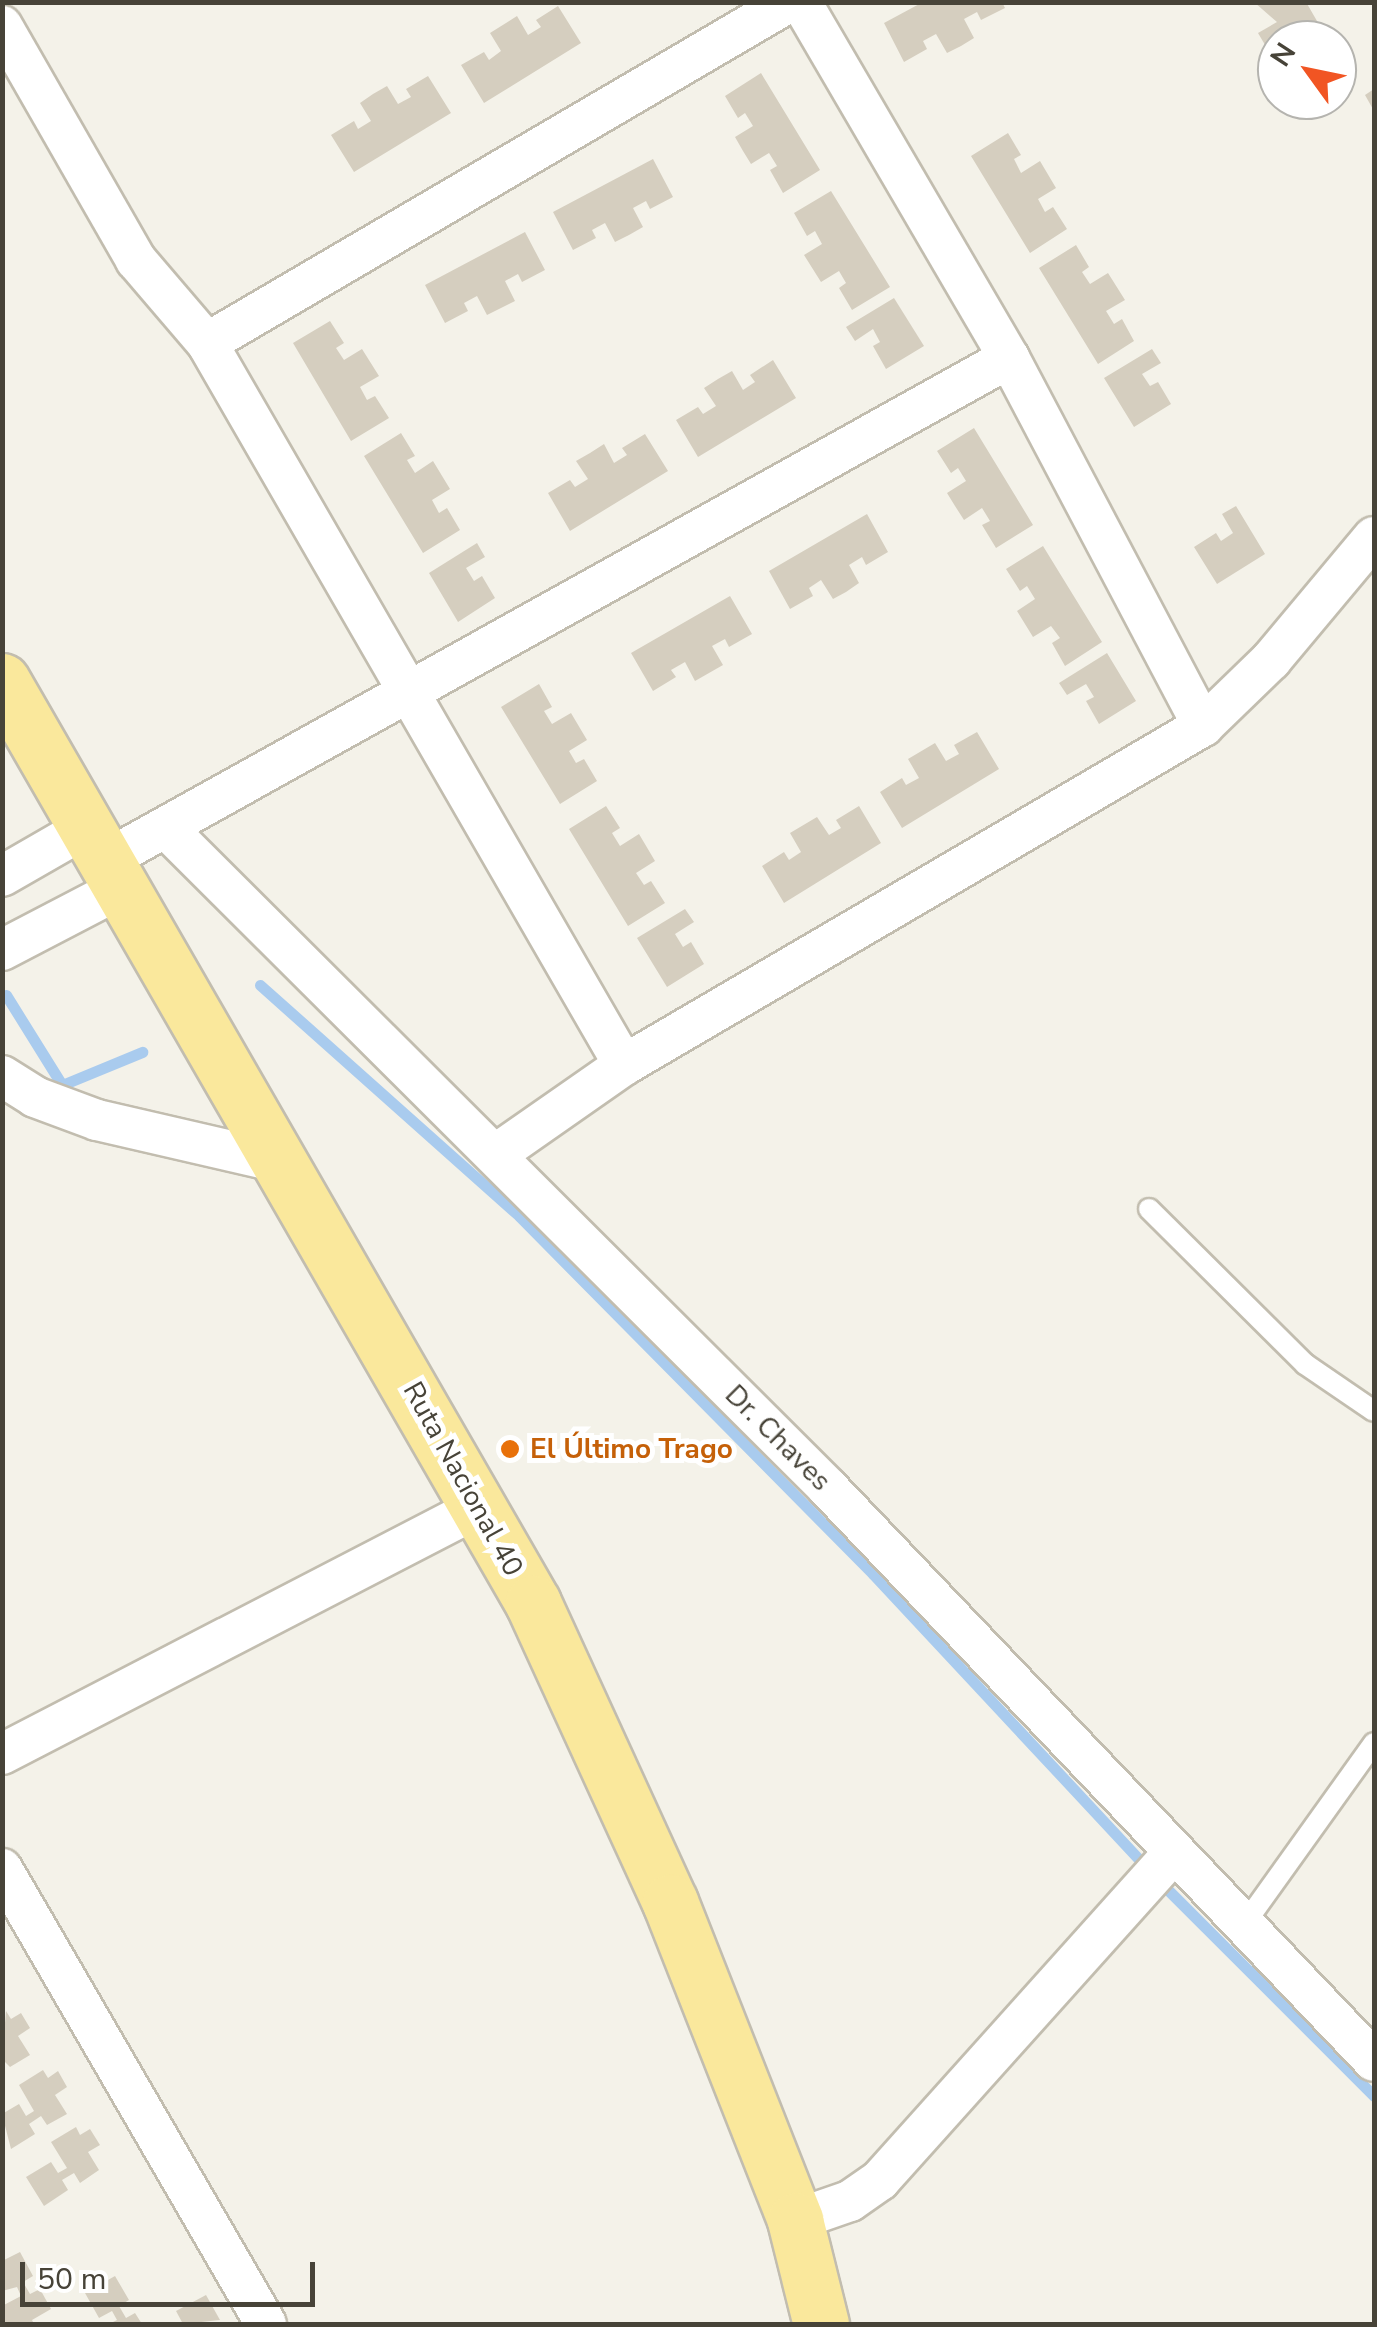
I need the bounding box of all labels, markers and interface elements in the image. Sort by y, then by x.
north arrow [1257,20,1357,120]
text: N [1262,36,1305,74]
street label: Ruta Nacional 40 [396,1376,530,1582]
street label: Dr. Chaves [718,1378,838,1498]
place label: El Último Trago [530,1432,733,1466]
marker: El Último Trago [499,1438,521,1460]
scale bar [25,2242,320,2304]
text: 50 m [37,2259,106,2300]

